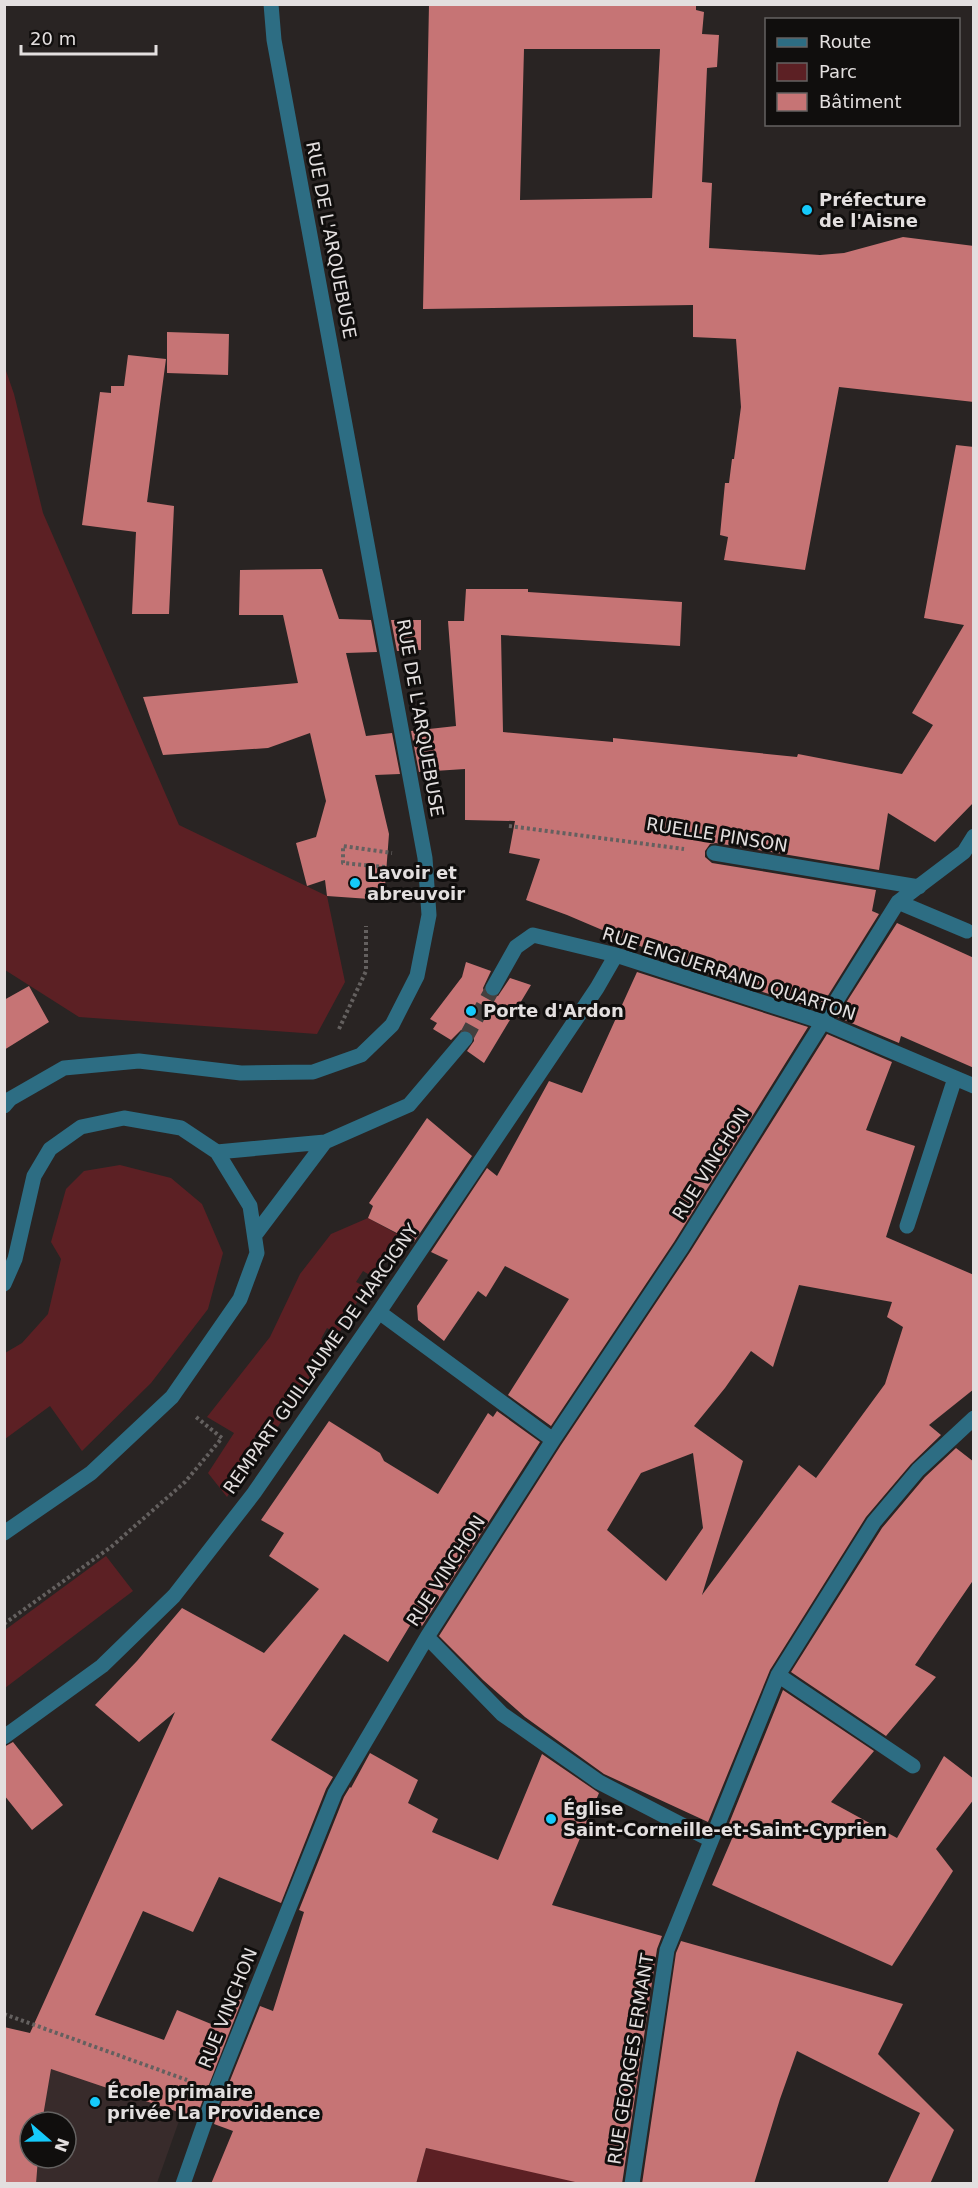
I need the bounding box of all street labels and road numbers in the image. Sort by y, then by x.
street label: RUE DE L'ARQUEBUSE [302,139,361,340]
street label: RUE DE L'ARQUEBUSE [393,617,448,819]
street label: RUELLE PINSON [645,813,789,856]
street label: RUE ENGUERRAND QUARTON [600,923,859,1024]
street label: RUE VINCHON [668,1104,753,1223]
street label: REMPART GUILLAUME DE HARCIGNY [219,1219,423,1498]
street label: RUE VINCHON [402,1511,489,1630]
street label: RUE VINCHON [194,1945,261,2071]
street label: RUE GEORGES ERMANT [603,1951,658,2166]

